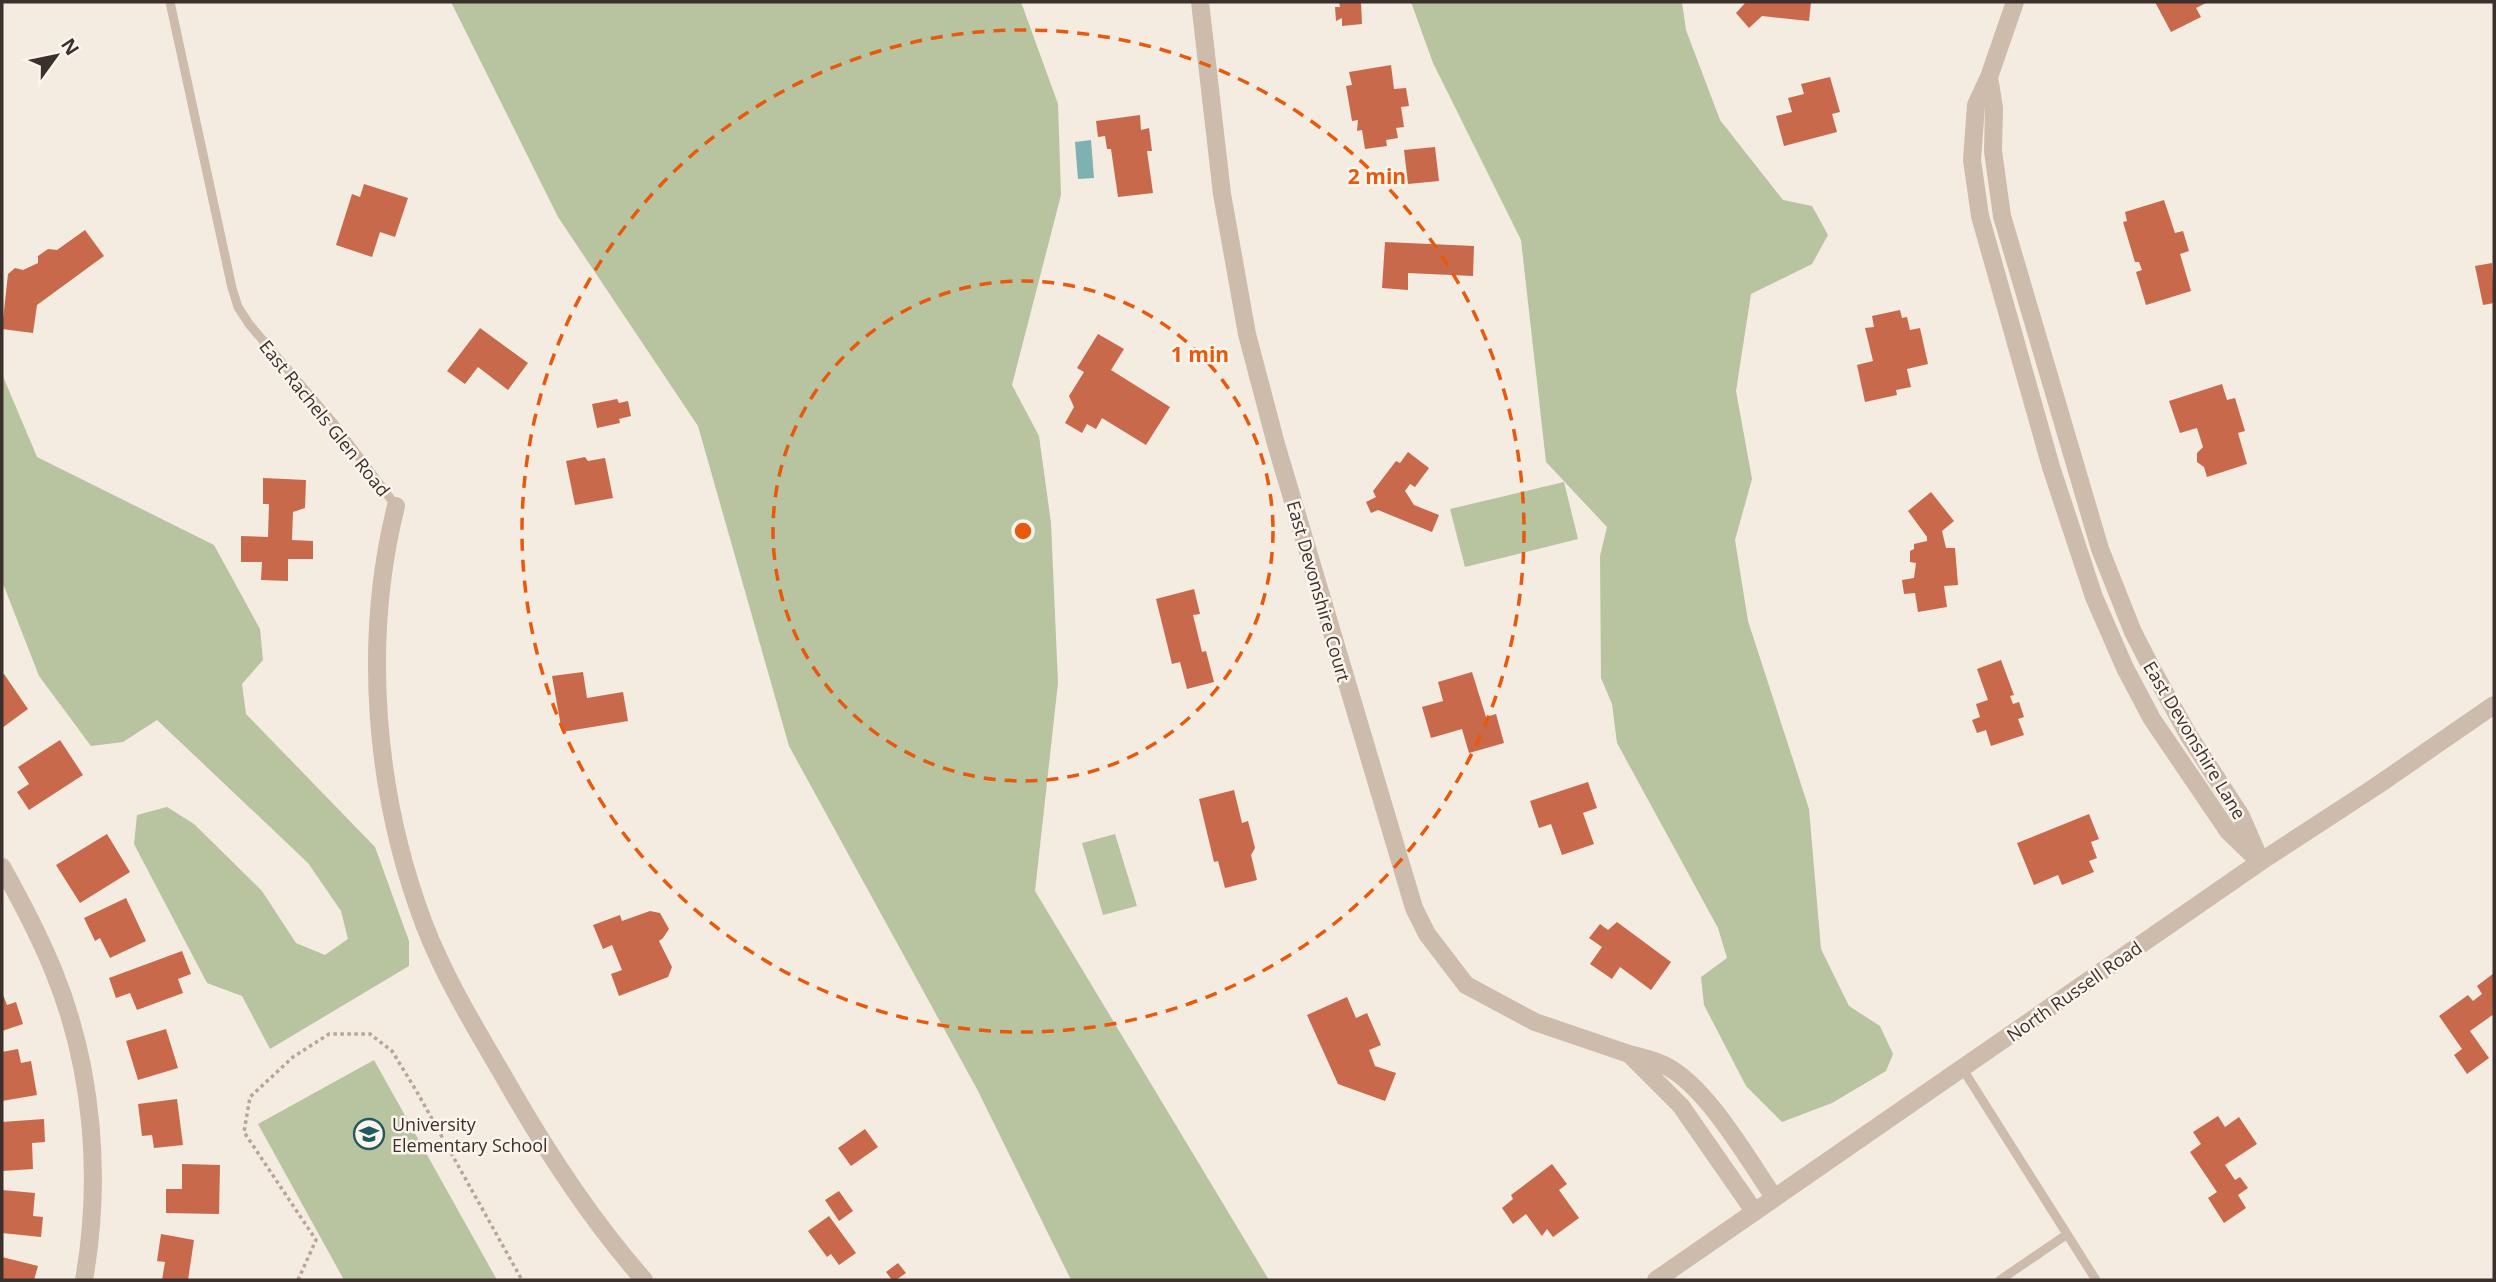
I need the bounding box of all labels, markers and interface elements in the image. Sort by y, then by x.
north arrow [21,21,91,91]
text: N [55,33,85,60]
text: 2 min [1348,162,1406,190]
street label: East Rachels Glen Road [254,335,396,501]
text: 1 min [1171,340,1229,368]
street label: East Devonshire Court [1282,498,1356,684]
centre of rings [1011,519,1035,543]
street label: East Devonshire Lane [2138,656,2252,824]
street label: North Russell Road [2002,935,2146,1047]
place label: University Elementary School [392,1112,548,1157]
school or university icon: University Elementary School [352,1117,386,1151]

